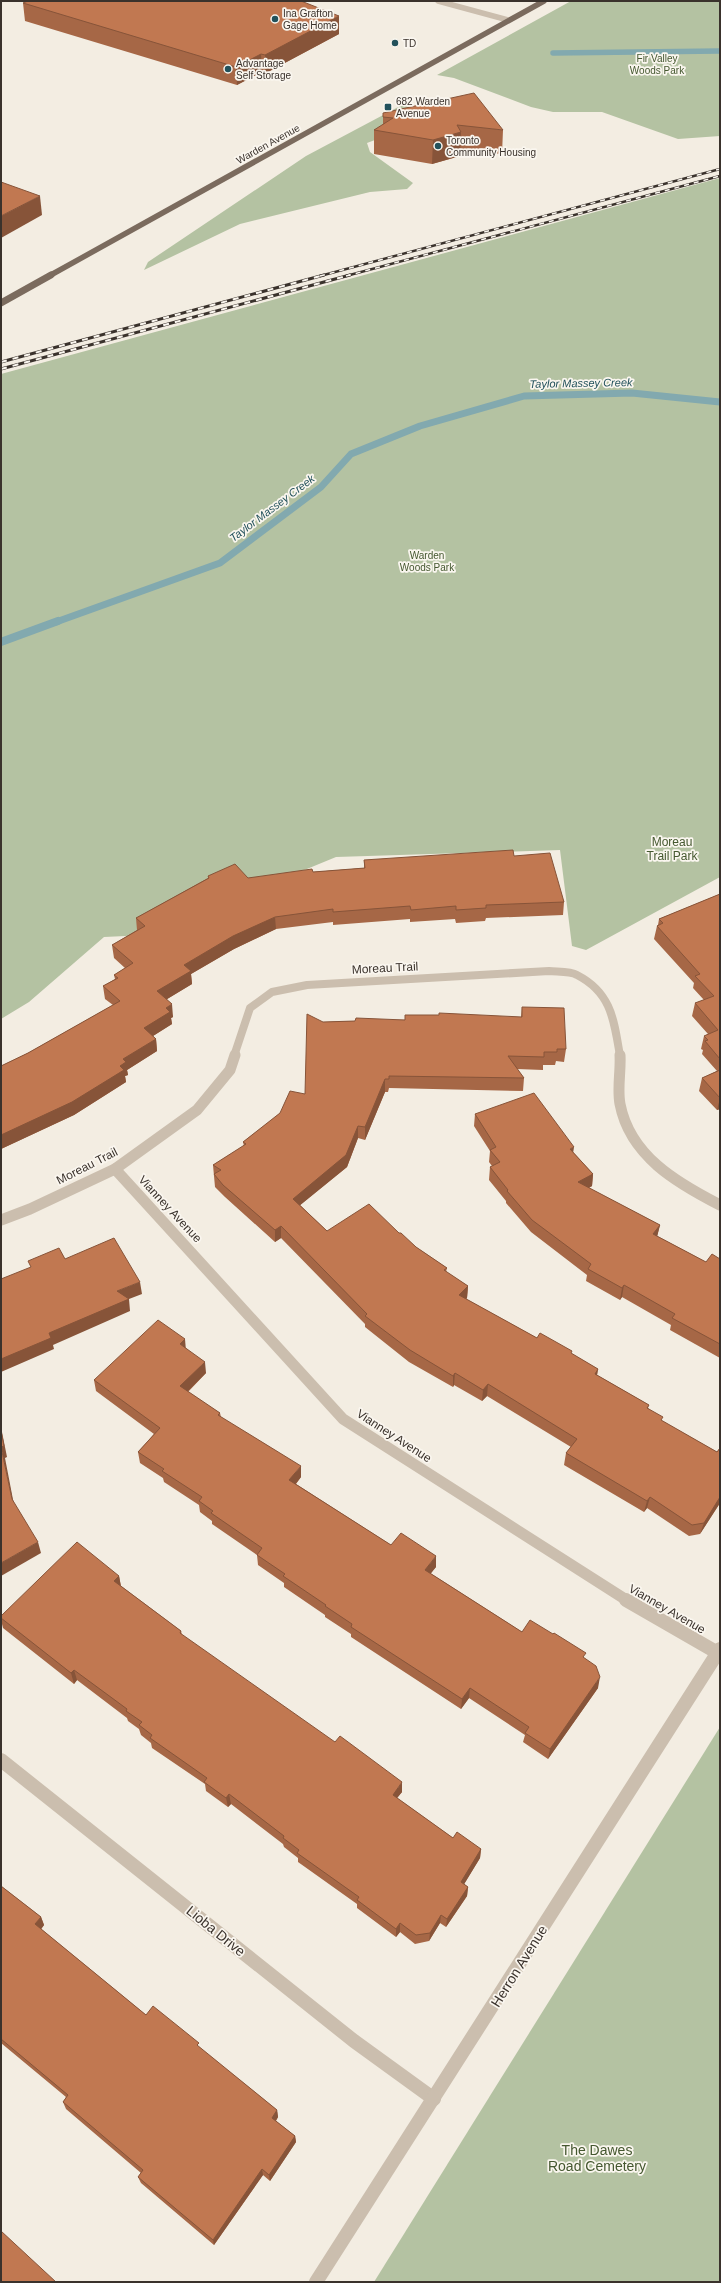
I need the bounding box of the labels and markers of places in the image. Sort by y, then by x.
place label: Ina Grafton Gage Home [283,8,337,31]
marker: Ina Grafton Gage Home [270,14,280,24]
marker: TD [390,38,400,48]
place label: TD [403,38,416,49]
place label: Advantage Self Storage [236,58,291,81]
marker: Advantage Self Storage [223,64,233,74]
place label: 682 Warden Avenue [396,96,450,119]
marker: 682 Warden Avenue [383,102,393,112]
place label: Toronto Community Housing [446,135,536,158]
marker: Toronto Community Housing [433,141,443,151]

